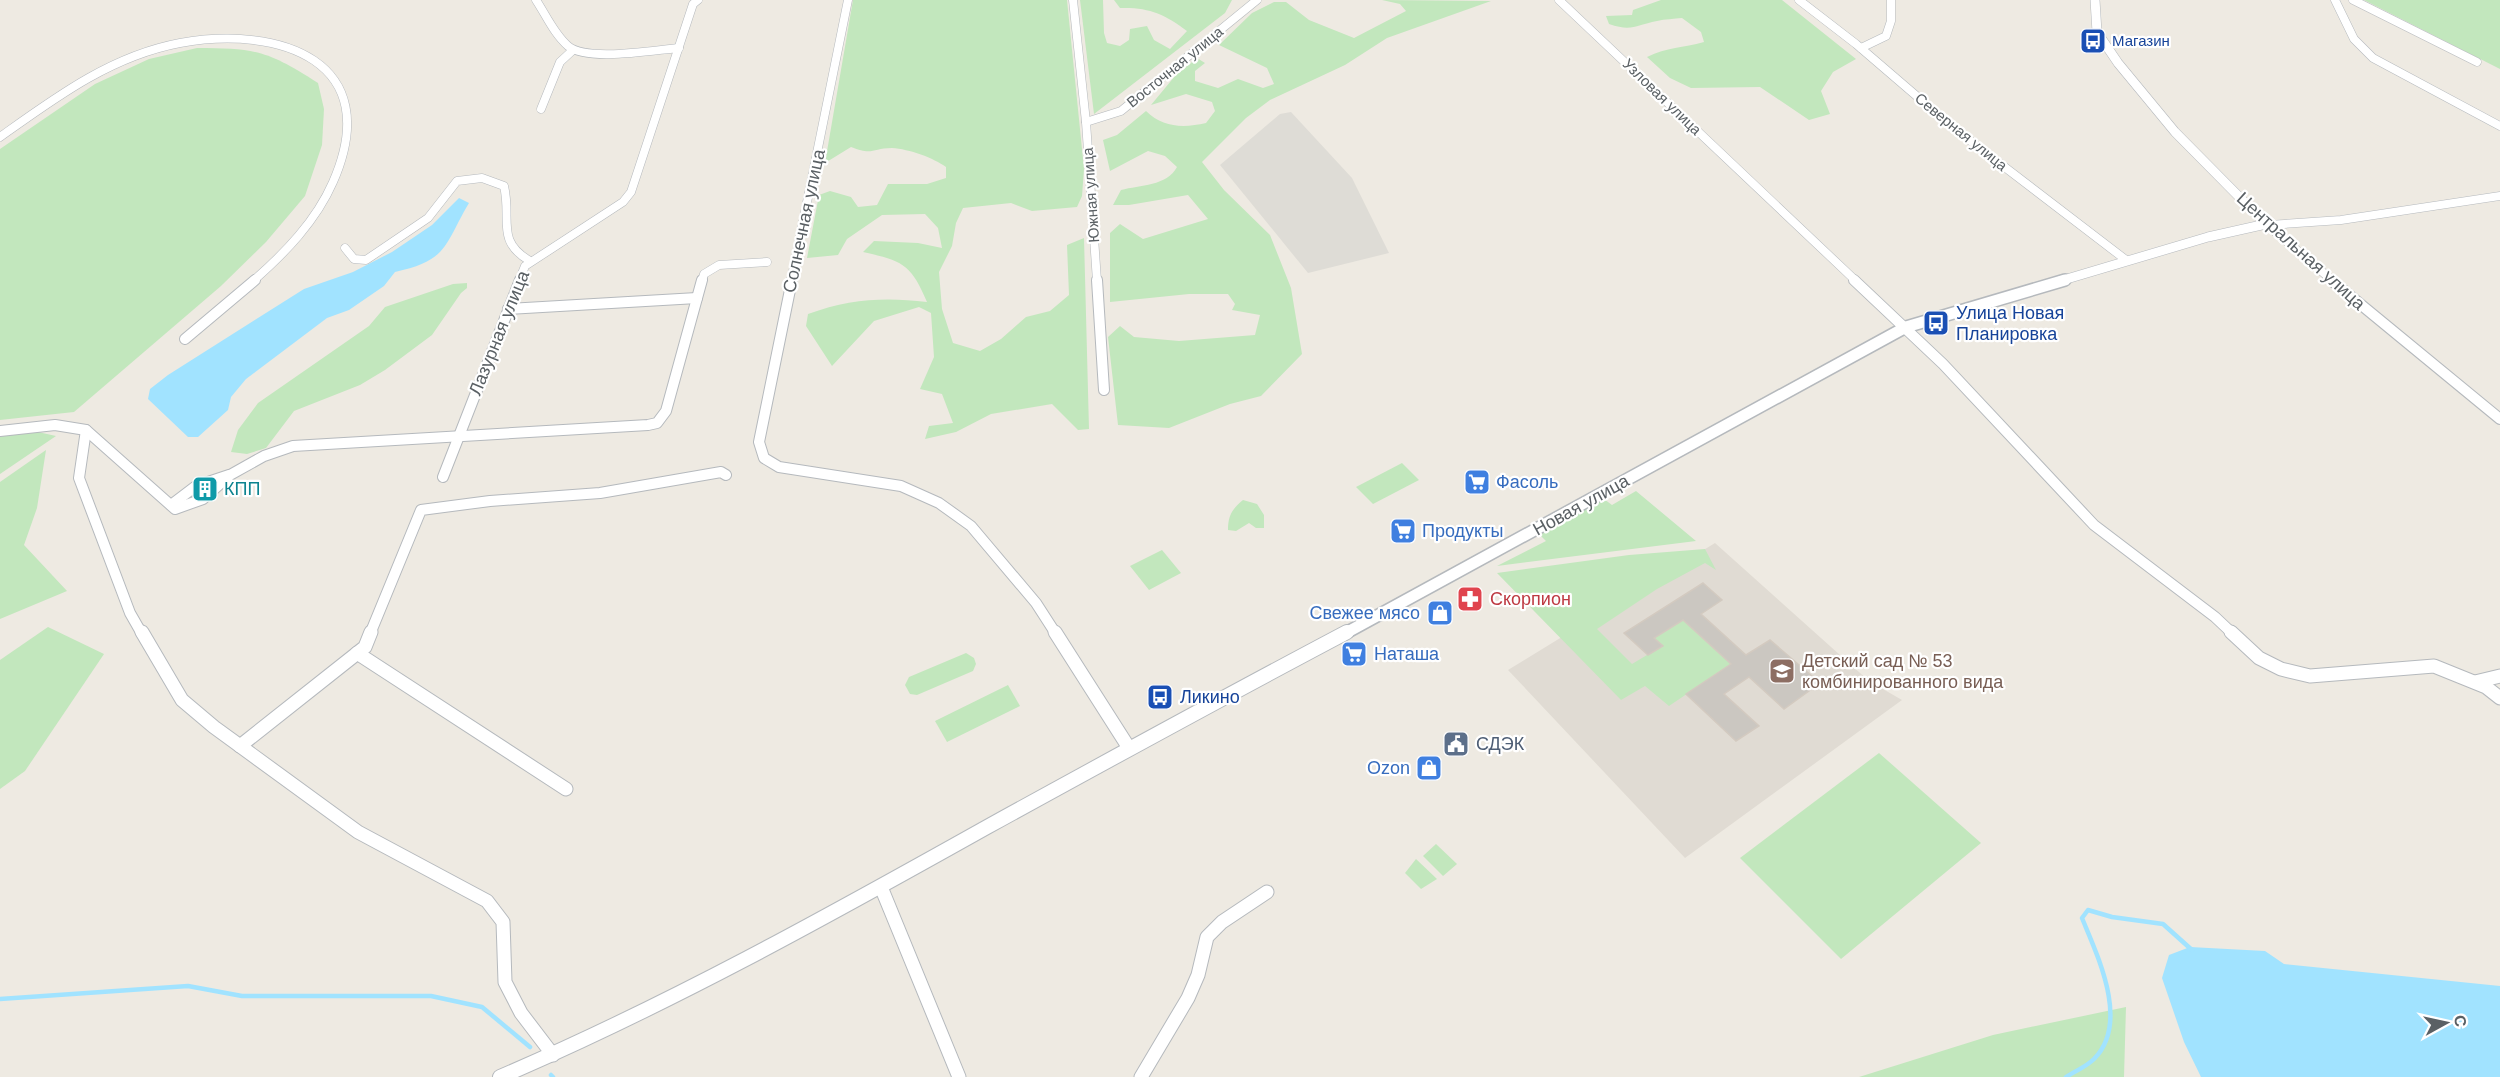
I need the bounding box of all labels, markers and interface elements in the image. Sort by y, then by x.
street label: Восточная улица [1123,22,1227,111]
bus stop icon: Магазин [2078,26,2108,56]
place label: Магазин [2112,32,2170,49]
street label: Узловая улица [1620,55,1706,139]
street label: Северная улица [1912,89,2011,174]
street label: Южная улица [1079,146,1102,243]
street label: Солнечная улица [779,147,829,294]
street label: Центральная улица [2233,188,2370,314]
street label: Лазурная улица [465,267,533,398]
place label: Улица Новая Планировка [1956,303,2064,344]
bus stop icon: Улица Новая Планировка [1921,308,1951,338]
supermarket icon: Фасоль [1462,467,1492,497]
street label: Новая улица [1530,470,1633,540]
place label: Фасоль [1496,472,1558,492]
building icon: КПП [190,474,220,504]
place label: КПП [224,479,260,499]
supermarket icon: Продукты [1388,516,1418,546]
place label: Продукты [1422,521,1503,541]
pharmacy icon: Скорпион [1455,584,1485,614]
place label: Скорпион [1490,589,1571,609]
shop icon: Свежее мясо [1425,598,1455,628]
place label: Свежее мясо [1309,603,1420,623]
supermarket icon: Наташа [1339,639,1369,669]
place label: Наташа [1374,644,1440,664]
place label: Детский сад № 53 комбинированного вида [1802,651,2004,692]
school or university icon: Детский сад № 53 комбинированного вида [1767,656,1797,686]
bus stop icon: Ликино [1145,682,1175,712]
place label: Ликино [1180,687,1240,707]
public building icon: СДЭК [1441,729,1471,759]
place label: СДЭК [1476,734,1525,754]
shop icon: Ozon [1414,753,1444,783]
place label: Ozon [1367,758,1410,778]
north arrow [2416,993,2476,1053]
text: С [2451,1014,2470,1028]

